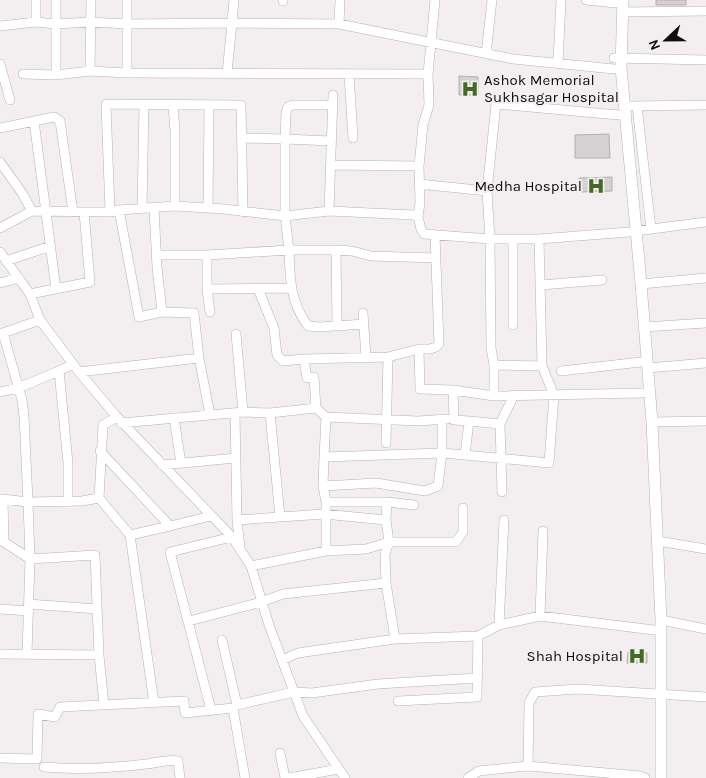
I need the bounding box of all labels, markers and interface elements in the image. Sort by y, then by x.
north arrow [641,15,691,65]
text: N [645,37,664,53]
place label: Ashok Memorial Sukhsagar Hospital [484,71,619,106]
hospital icon: Ashok Memorial Sukhsagar Hospital [460,79,480,99]
hospital icon: Medha Hospital [586,176,606,196]
place label: Medha Hospital [474,177,582,195]
hospital icon: Shah Hospital [627,646,647,666]
place label: Shah Hospital [527,647,623,665]

